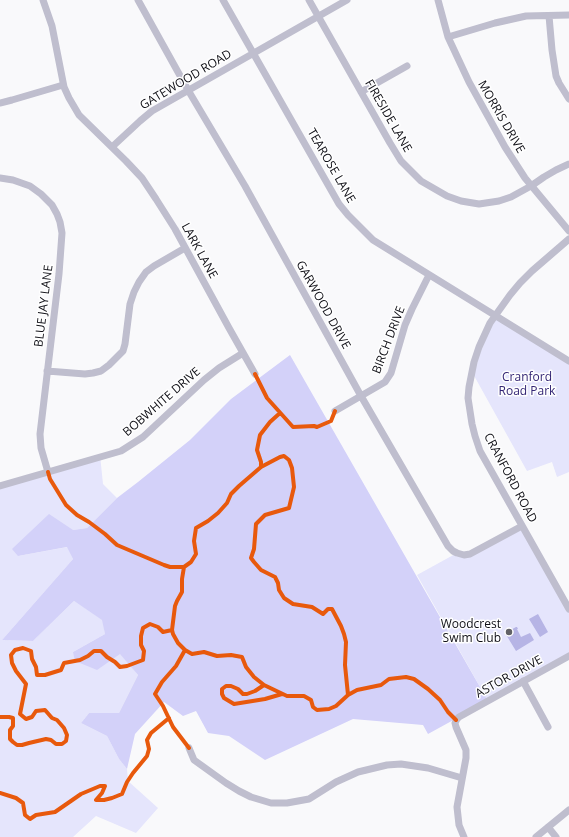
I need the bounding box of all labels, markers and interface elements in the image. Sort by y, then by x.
street label: GATEWOOD ROAD [138,47,234,113]
street label: FIRESIDE LANE [361,77,415,155]
street label: MORRIS DRIVE [474,78,528,156]
street label: TEAROSE LANE [304,126,358,206]
street label: LARK LANE [178,221,220,281]
street label: GARWOOD DRIVE [293,258,353,352]
street label: BLUE JAY LANE [32,264,56,348]
street label: BIRCH DRIVE [369,304,409,376]
street label: BOBWHITE DRIVE [120,364,204,440]
park label: Cranford Road Park [499,371,555,399]
street label: CRANFORD ROAD [480,431,540,525]
place label: Woodcrest Swim Club [441,618,501,646]
marker: Woodcrest Swim Club [504,627,514,637]
street label: ASTOR DRIVE [473,653,545,701]

